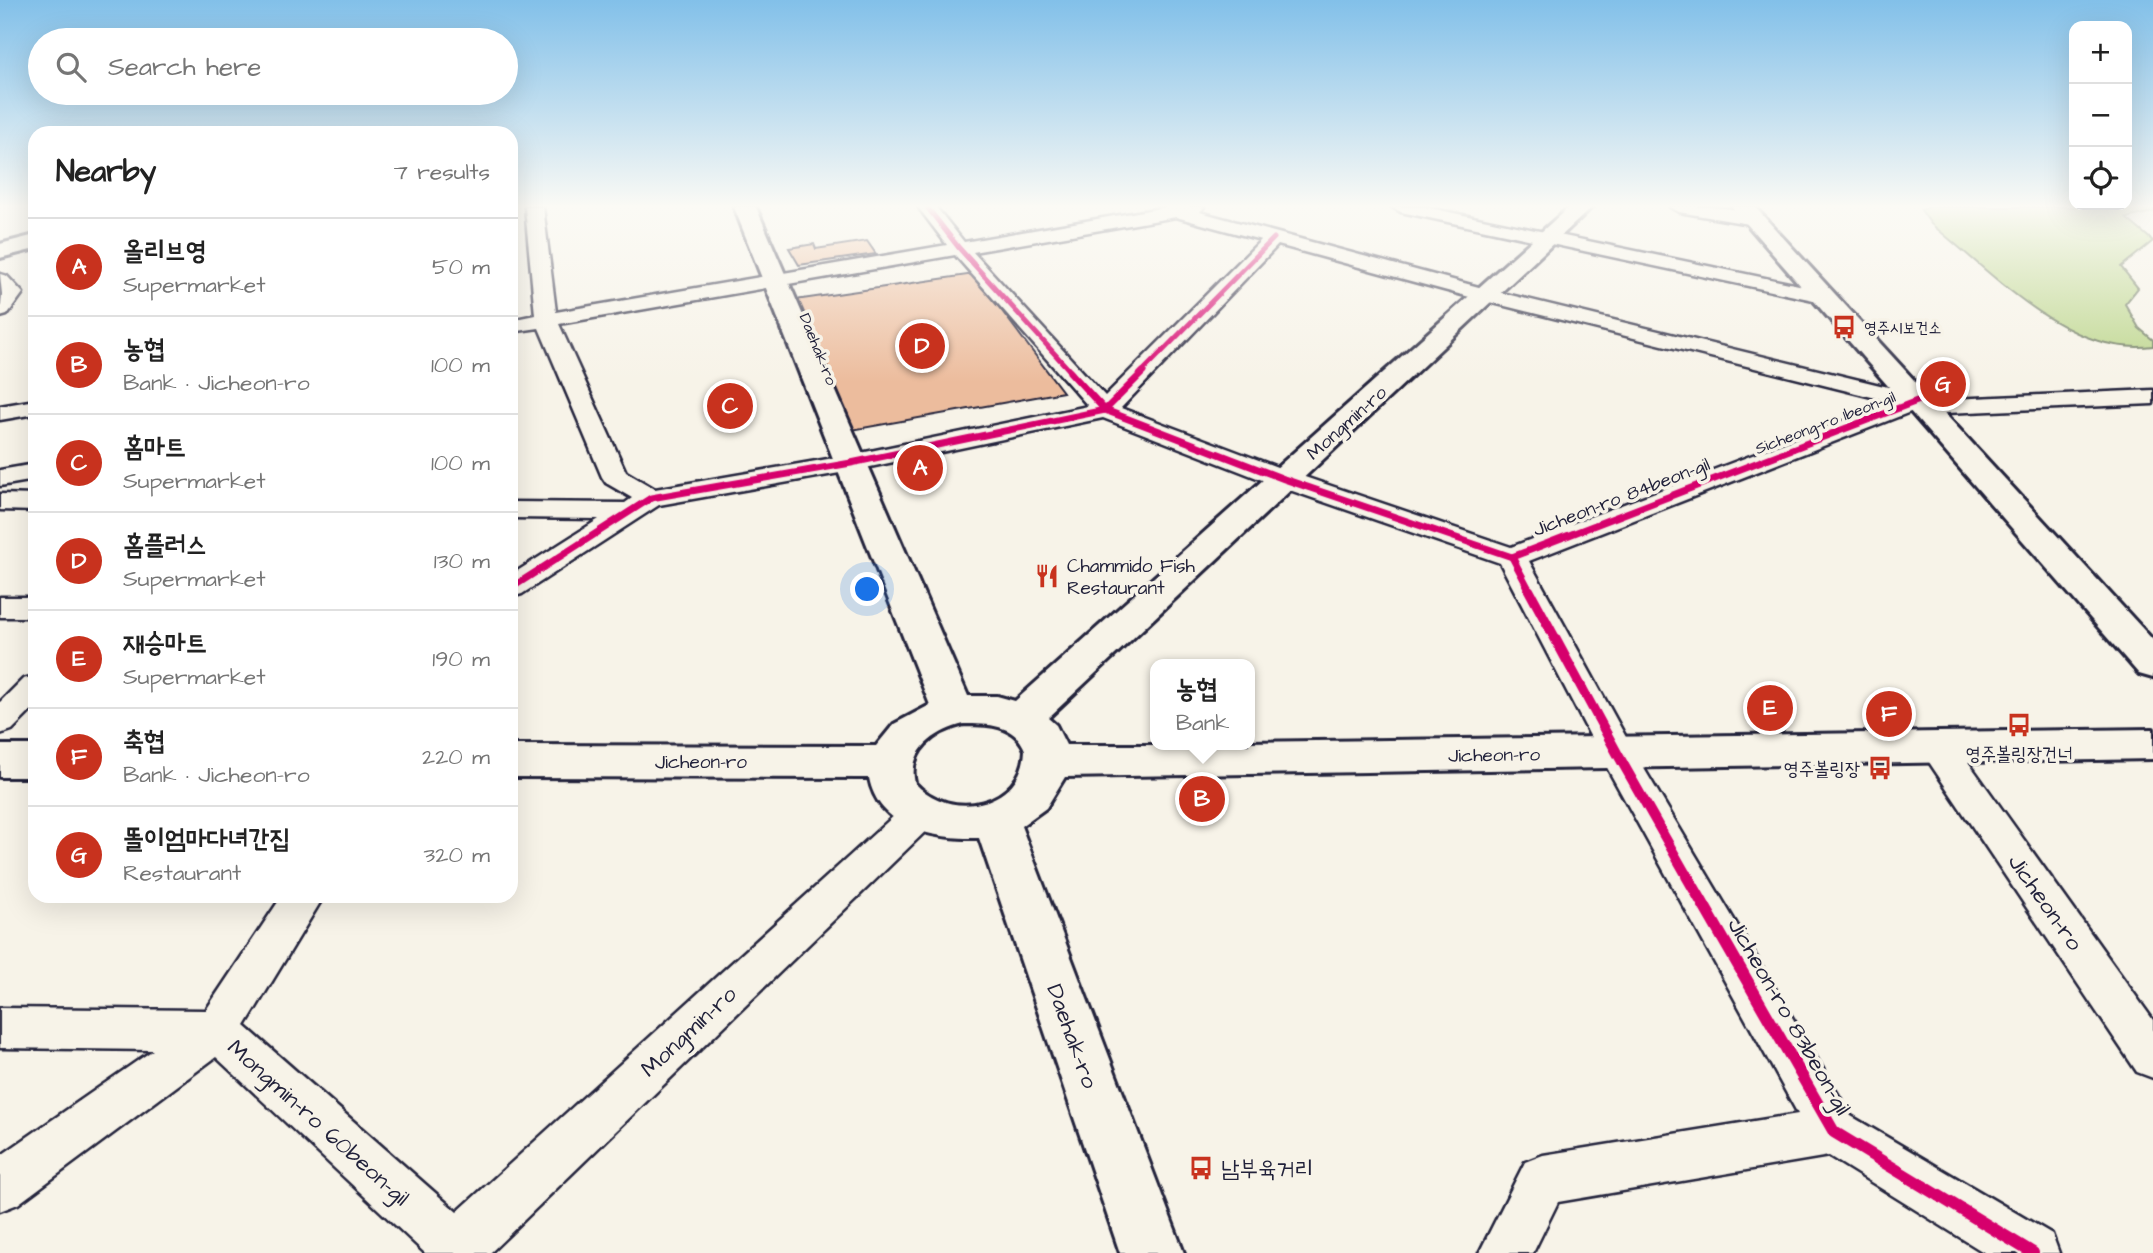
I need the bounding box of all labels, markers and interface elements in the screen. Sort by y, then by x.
map controls [2069,21,2132,210]
button: + [2069,21,2132,84]
search box [28,28,518,105]
icon: search [52,48,90,86]
text: Search here [108,49,261,85]
button: − [2069,84,2132,147]
button: locate [2069,147,2132,210]
text: Nearby [56,151,156,193]
text: 7 results [394,156,490,188]
text: 올리브영 [123,233,207,269]
text: A [72,251,86,283]
text: 50 m [432,251,490,283]
text: Supermarket [123,269,266,301]
street label: Daehak-ro [794,310,842,389]
bus stop icon: 영주시보건소 [1830,313,1858,341]
place label: 영주시보건소 [1864,317,1941,339]
pin: D [899,320,945,372]
text: 농협 [123,331,165,367]
text: B [71,349,87,381]
text: 100 m [431,349,490,381]
pin: G [1920,358,1966,410]
text: Bank · Jicheon-ro [123,367,310,399]
street label: Mongmin-ro [1301,379,1394,467]
pin: C [707,380,753,432]
street label: Sicheong-ro 1beon-gil [1752,386,1899,461]
text: 홈마트 [123,429,186,465]
pin: A [897,442,943,494]
text: C [71,447,87,479]
text: 100 m [431,447,490,479]
street label: Jicheon-ro 84beon-gil [1529,451,1714,545]
text: Supermarket [123,465,266,497]
text: 홈플러스 [123,527,207,563]
text: D [72,545,86,577]
text: 130 m [434,545,490,577]
place label: Chammido Fish Restaurant [1067,553,1196,602]
restaurant icon: Chammido Fish Restaurant [1033,562,1061,590]
text: Supermarket [123,563,266,595]
your location [850,572,884,606]
text: 재승마트 [123,625,207,661]
text: E [72,643,86,675]
text: 190 m [432,643,490,675]
popup [1150,659,1255,750]
text: Supermarket [123,661,266,693]
text: 농협 [1176,671,1218,707]
pin: E [1747,682,1793,734]
pin: F [1866,688,1912,740]
text: Bank [1176,707,1229,739]
bus stop icon: 영주볼링장건너 [2005,711,2033,739]
text: 축협 [123,723,165,759]
text: F [71,741,87,773]
text: 220 m [422,741,490,773]
street label: Jicheon-ro [1448,741,1541,770]
place label: 영주볼링장건너 [1965,741,2073,768]
street label: Jicheon-ro [655,749,747,776]
bus stop icon: 영주볼링장 [1866,754,1894,782]
place label: 영주볼링장 [1784,756,1860,783]
text: Bank · Jicheon-ro [123,759,310,791]
pin: B [1179,773,1225,825]
text: 똘이엄마다녀간집 [123,821,290,857]
text: G [71,839,87,871]
text: 320 m [424,839,490,871]
street label: Jicheon-ro [2000,848,2090,957]
text: Restaurant [123,857,241,889]
street label: Jicheon-ro 83beon-gil [1719,912,1859,1122]
street label: Mongmin-ro [634,979,745,1085]
street label: Daehak-ro [1038,980,1106,1093]
street label: Mongmin-ro 60beon-gil [220,1032,416,1214]
place label: 남부육거리 [1221,1153,1314,1185]
bus stop icon: 남부육거리 [1187,1154,1215,1182]

